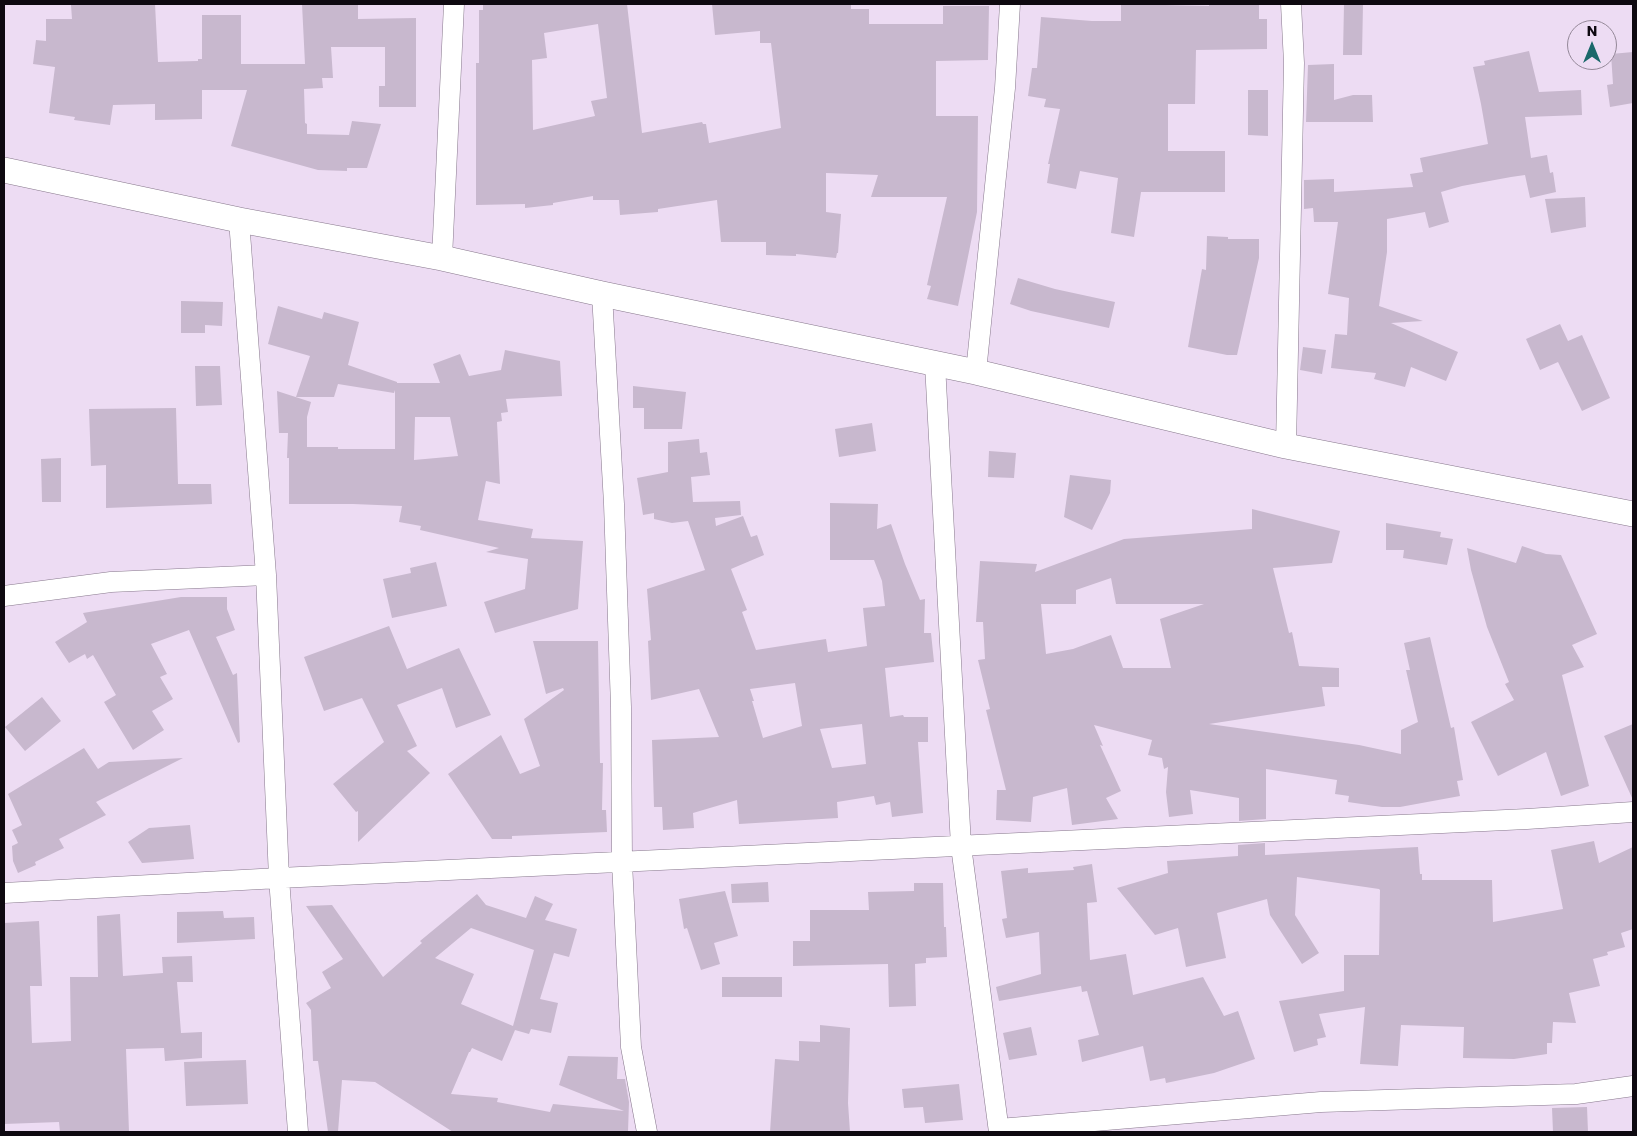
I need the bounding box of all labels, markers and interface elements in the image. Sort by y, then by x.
north arrow [1567,20,1617,70]
text: N [1587,21,1597,41]

